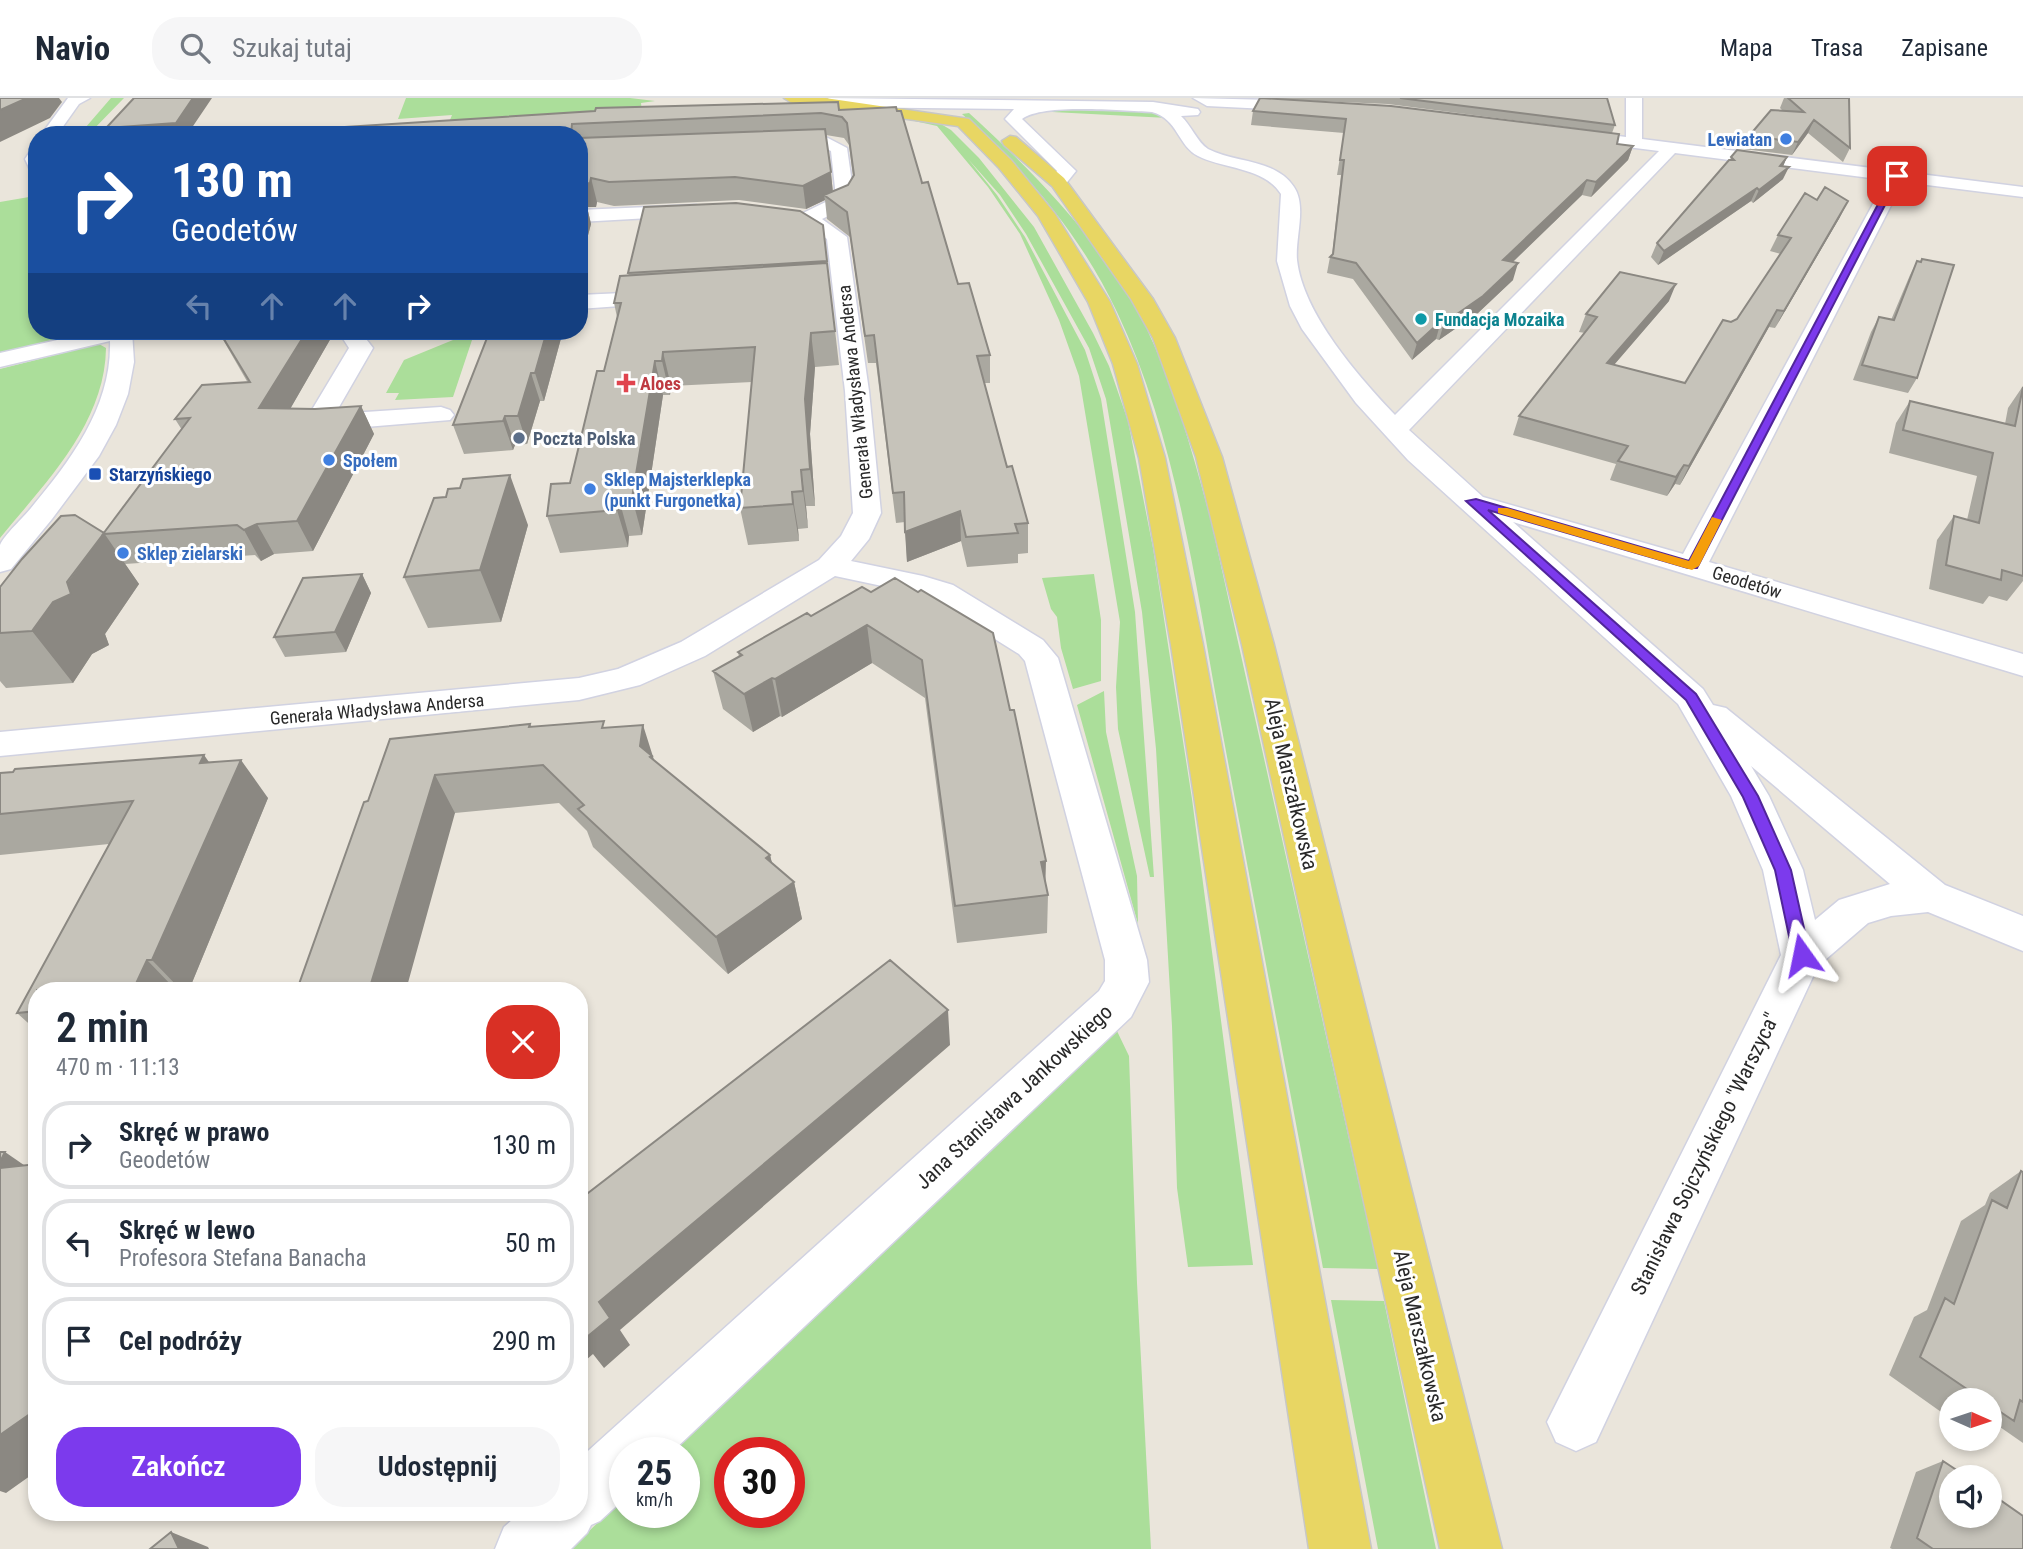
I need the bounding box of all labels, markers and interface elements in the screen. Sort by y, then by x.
search box [152,17,642,80]
text: Navio [35,29,110,68]
icon: search [176,29,214,67]
text: Szukaj tutaj [232,33,352,63]
text: Mapa [1720,34,1773,62]
text: Trasa [1811,34,1863,62]
text: Zapisane [1901,34,1988,62]
place label: Lewiatan [1707,129,1772,150]
marker: Lewiatan [1778,131,1794,147]
pin [1867,146,1927,206]
text: 130 m [171,152,293,209]
icon: right [56,154,147,245]
icon: arrive [1878,157,1916,195]
text: Geodetów [171,211,298,249]
street label: Generała Władysława Andersa [833,284,877,500]
icon: left [180,287,218,325]
icon: ahead [253,287,291,325]
icon: ahead [326,287,364,325]
icon: right [399,287,437,325]
place label: Fundacja Mozaika [1435,309,1565,330]
marker: Fundacja Mozaika [1413,311,1429,327]
place label: Aloes [640,373,681,394]
marker: Aloes [618,375,634,391]
place label: Poczta Polska [533,428,636,449]
marker: Poczta Polska [511,430,527,446]
place label: Społem [343,450,398,471]
marker: Społem [321,452,337,468]
place label: Starzyńskiego [109,464,212,485]
marker: Starzyńskiego [87,466,103,482]
place label: Sklep Majsterklepka (punkt Furgonetka) [604,469,751,512]
marker: Sklep Majsterklepka (punkt Furgonetka) [582,481,598,497]
place label: Sklep zielarski [137,543,243,564]
marker: Sklep zielarski [115,545,131,561]
street label: Geodetów [1710,562,1784,603]
street label: Generała Władysława Andersa [269,689,485,729]
street label: Aleja Marszałkowska [1260,696,1322,872]
position arrow [1765,918,1839,992]
street label: Jana Stanisława Jankowskiego [911,1000,1117,1194]
text: 2 min [56,1003,149,1052]
button: close [486,1005,560,1079]
street label: Stanisława Sojczyńskiego "Warszyca" [1626,1009,1784,1299]
text: 470 m · 11:13 [56,1054,180,1081]
text: Skręć w prawo [119,1117,269,1147]
icon: right [60,1126,98,1164]
text: 130 m [492,1130,556,1160]
text: Geodetów [119,1147,210,1174]
text: Skręć w lewo [119,1215,255,1245]
icon: left [60,1224,98,1262]
text: 50 m [505,1228,556,1258]
text: Profesora Stefana Banacha [119,1245,366,1272]
street label: Aleja Marszałkowska [1389,1248,1451,1424]
icon: arrive [60,1322,98,1360]
text: Cel podróży [119,1326,242,1356]
text: 290 m [492,1326,556,1356]
north arrow [1939,1388,2002,1451]
map controls [1939,1388,2002,1528]
button: Zakończ [56,1427,301,1507]
button: Udostępnij [315,1427,560,1507]
speed limit sign: 30 [714,1437,805,1528]
text: 25 [637,1453,672,1494]
button: sound [1939,1465,2002,1528]
text: km/h [636,1489,673,1510]

